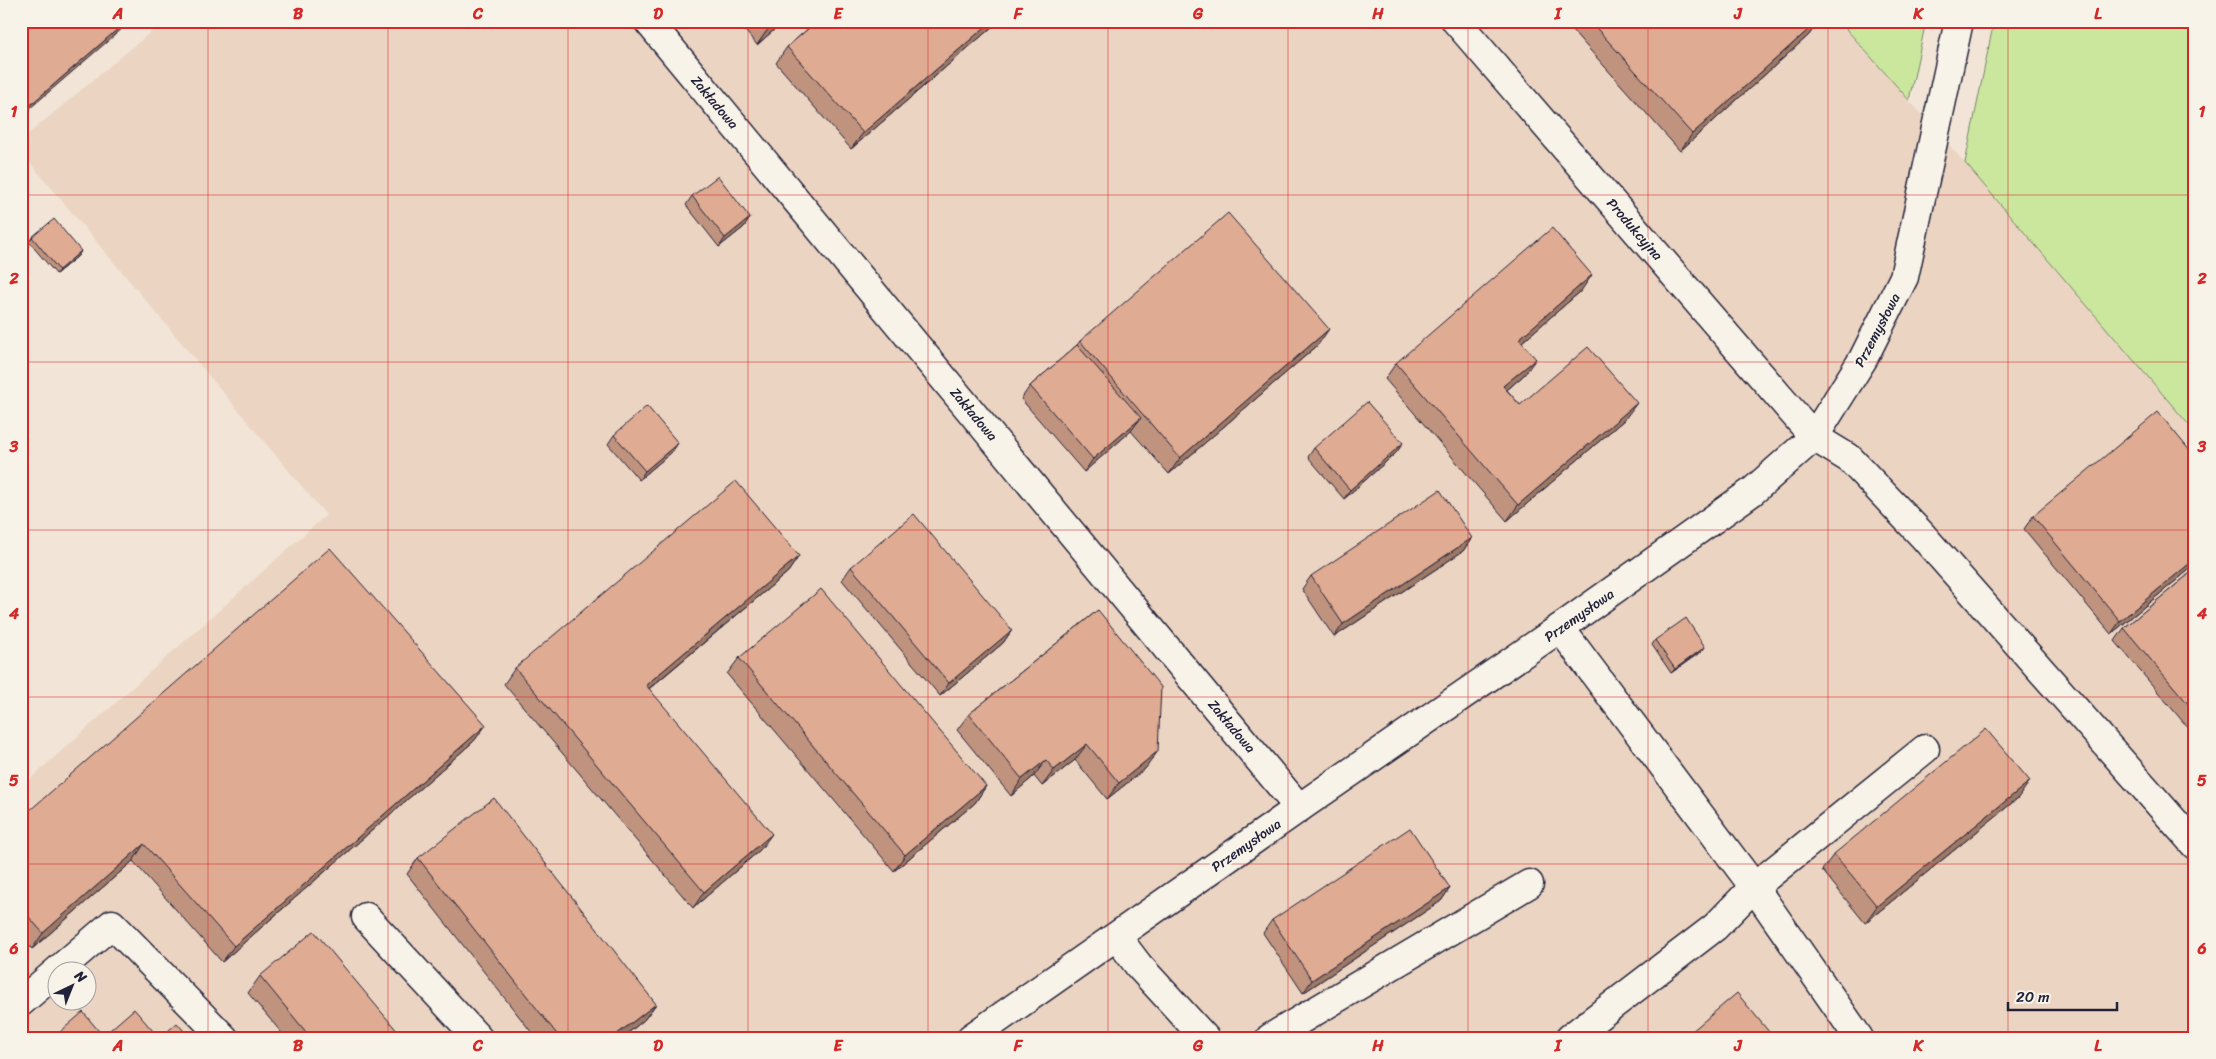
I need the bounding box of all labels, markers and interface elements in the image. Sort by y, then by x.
text: A [112,0,123,28]
text: B [293,0,304,28]
text: C [472,0,484,28]
text: D [653,0,663,28]
text: E [834,0,844,28]
text: F [1013,0,1024,28]
text: G [1192,0,1204,28]
text: H [1371,0,1384,28]
text: I [1554,0,1563,28]
text: J [1733,0,1743,28]
text: K [1912,0,1924,28]
text: L [2094,0,2102,28]
street label: Zakładowa [684,70,745,135]
text: 1 [11,97,18,126]
text: 1 [2199,97,2206,126]
street label: Produkcyjna [1600,192,1669,266]
text: 2 [8,264,19,293]
text: 2 [2196,264,2207,293]
street label: Przemysłowa [1847,289,1907,372]
street label: Zakładowa [943,382,1004,447]
text: 3 [9,432,19,461]
text: 3 [2197,432,2207,461]
street label: Przemysłowa [1539,582,1620,649]
text: 4 [8,599,19,628]
text: 4 [2196,599,2207,628]
street label: Zakładowa [1201,694,1262,759]
text: 5 [9,766,19,795]
text: 5 [2197,766,2207,795]
street label: Przemysłowa [1206,812,1287,879]
text: 6 [8,934,19,963]
text: 6 [2196,934,2207,963]
north arrow [48,962,98,1012]
text: N [68,964,93,990]
scale bar [2008,979,2117,1011]
text: 20 m [2016,984,2050,1010]
text: A [112,1031,123,1059]
text: B [293,1031,304,1059]
text: C [472,1031,484,1059]
text: D [653,1031,663,1059]
text: E [834,1031,844,1059]
text: F [1013,1031,1024,1059]
text: G [1192,1031,1204,1059]
text: H [1371,1031,1384,1059]
text: I [1554,1031,1563,1059]
text: J [1733,1031,1743,1059]
text: K [1912,1031,1924,1059]
text: L [2094,1031,2102,1059]

